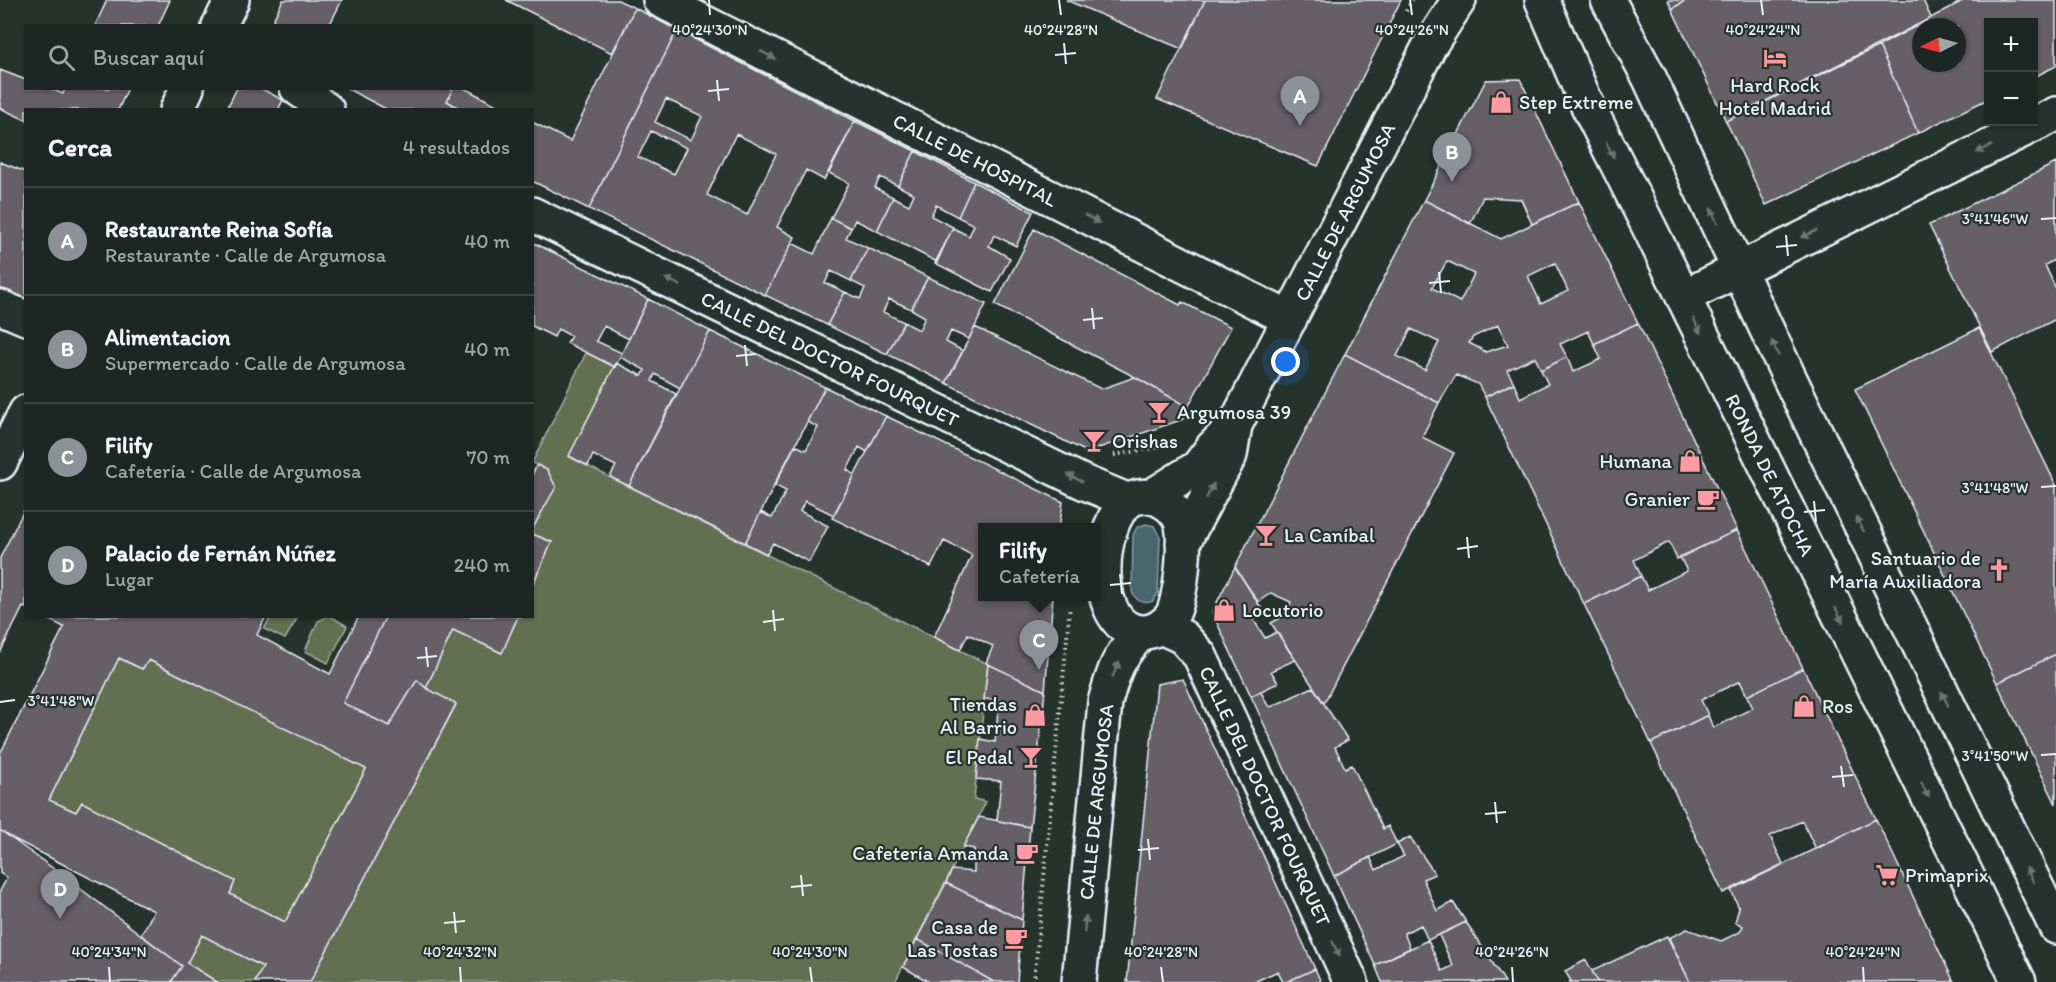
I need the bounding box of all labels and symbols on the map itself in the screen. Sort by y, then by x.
north arrow [1912,18,1966,72]
text: 40°24'30"N [672,21,748,39]
text: 40°24'28"N [1024,21,1098,39]
text: 40°24'26"N [1375,21,1449,39]
text: 40°24'24"N [1726,21,1800,39]
hotel icon: Hard Rock Hotel Madrid [1762,45,1788,71]
one-way arrow [760,50,777,60]
place label: Hard Rock Hotel Madrid [1719,73,1831,120]
pin: A [1280,76,1320,126]
shop icon: Step Extreme [1488,89,1514,115]
place label: Step Extreme [1519,90,1634,114]
street label: CALLE DE HOSPITAL [889,108,1061,212]
street label: CALLE DE ARGUMOSA [1290,119,1400,305]
pin: B [1432,132,1472,182]
one-way arrow [1605,142,1615,159]
one-way arrow [1976,144,1993,153]
one-way arrow [1710,208,1719,225]
text: 3°41'46"W [1962,210,2028,228]
one-way arrow [1083,214,1100,224]
one-way arrow [1801,229,1818,239]
one-way arrow [665,278,682,287]
street label: CALLE DEL DOCTOR FOURQUET [697,286,963,432]
one-way arrow [1693,317,1702,334]
one-way arrow [1771,340,1780,357]
your location [1271,347,1300,376]
street label: RONDA DE ATOCHA [1720,390,1820,560]
bar icon: Argumosa 39 [1146,399,1172,425]
place label: Argumosa 39 [1177,400,1291,424]
bar icon: Orishas [1081,428,1107,454]
place label: Orishas [1112,429,1178,453]
shop icon: Humana [1677,448,1703,474]
place label: Humana [1599,449,1673,473]
one-way arrow [1067,473,1084,482]
text: 3°41'48"W [1962,479,2029,497]
one-way arrow [1206,483,1215,500]
cafe icon: Granier [1695,486,1721,512]
place label: Granier [1624,487,1690,511]
one-way arrow [1856,515,1865,532]
bar icon: La Caníbal [1253,522,1279,548]
place label: La Caníbal [1284,523,1375,547]
place label: Santuario de María Auxiliadora [1829,546,1981,593]
church icon: Santuario de María Auxiliadora [1986,557,2012,583]
shop icon: Locutorio [1211,597,1237,623]
place label: Locutorio [1242,598,1324,622]
one-way arrow [1833,606,1843,624]
pin: C [1020,620,1058,670]
one-way arrow [1111,660,1120,677]
street label: CALLE DEL DOCTOR FOURQUET [1194,662,1336,930]
one-way arrow [1941,691,1950,708]
text: 3°41'48"W [28,692,95,710]
place label: Tiendas Al Barrio [940,692,1017,739]
shop icon: Ros [1791,693,1817,719]
place label: Ros [1822,694,1853,718]
shop icon: Tiendas Al Barrio [1022,702,1048,728]
street label: CALLE DE ARGUMOSA [1074,703,1118,901]
bar icon: El Pedal [1018,744,1044,770]
place label: El Pedal [945,745,1013,769]
text: 3°41'50"W [1962,747,2029,765]
one-way arrow [1919,781,1929,799]
cafe icon: Cafetería Amanda [1014,840,1040,866]
place label: Cafetería Amanda [852,841,1010,865]
supermarket icon: Primaprix [1874,862,1900,888]
place label: Primaprix [1905,863,1989,887]
one-way arrow [2026,866,2035,883]
pin: D [40,870,80,919]
one-way arrow [1080,914,1090,933]
place label: Casa de Las Tostas [907,915,998,962]
cafe icon: Casa de Las Tostas [1003,925,1029,951]
one-way arrow [1331,941,1341,959]
text: 40°24'34"N [71,943,147,961]
text: 40°24'32"N [423,943,497,961]
text: 40°24'30"N [772,943,848,961]
text: 40°24'28"N [1124,943,1198,961]
text: 40°24'26"N [1475,943,1549,961]
text: 40°24'24"N [1826,943,1900,961]

